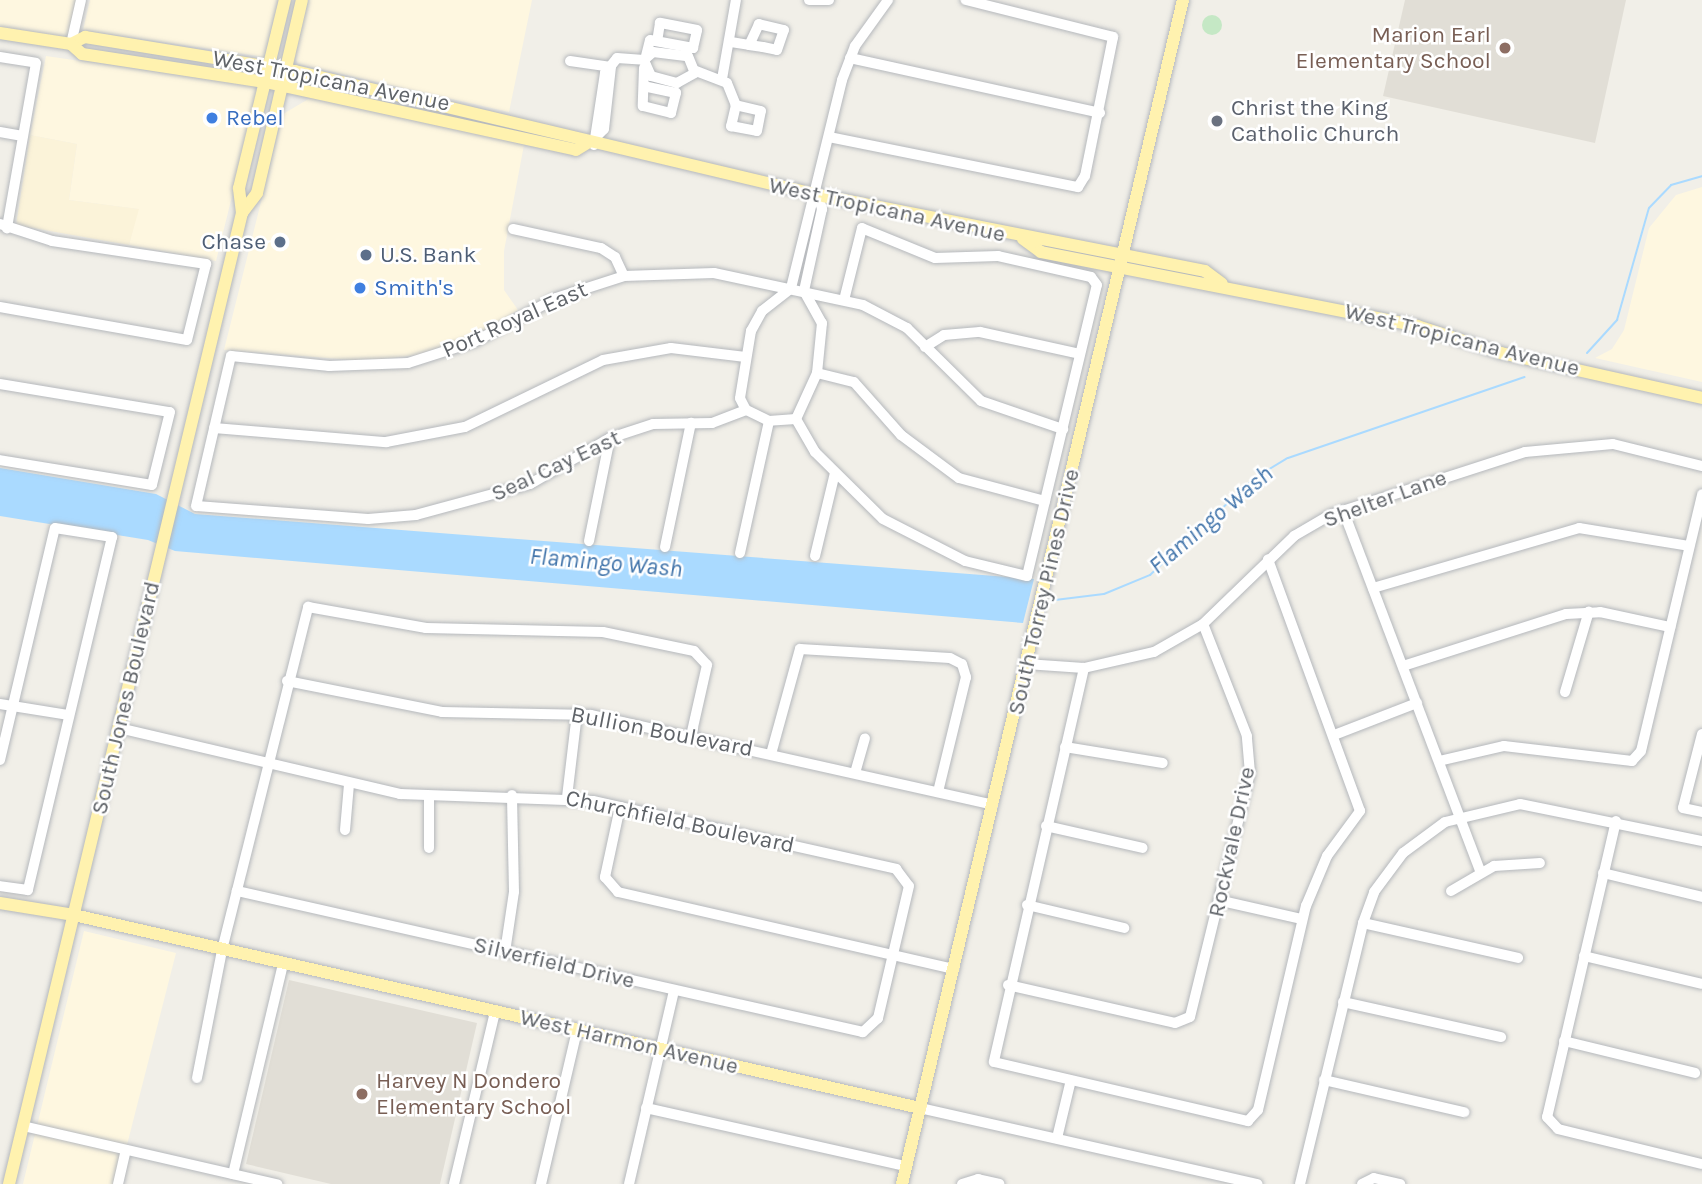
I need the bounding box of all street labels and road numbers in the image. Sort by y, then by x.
street label: West Tropicana Avenue [210,44,452,118]
street label: West Tropicana Avenue [766,171,1008,249]
street label: Port Royal East [438,276,592,364]
street label: West Tropicana Avenue [1342,297,1582,383]
street label: Seal Cay East [487,424,625,508]
street label: Shelter Lane [1319,464,1451,534]
street label: South Torrey Pines Drive [1002,466,1086,718]
street label: South Jones Boulevard [86,579,166,817]
street label: Bullion Boulevard [569,701,755,763]
street label: Rockvale Drive [1203,764,1261,920]
street label: Churchfield Boulevard [563,784,797,860]
street label: Silverfield Drive [471,931,637,995]
street label: West Harmon Avenue [517,1003,741,1081]

